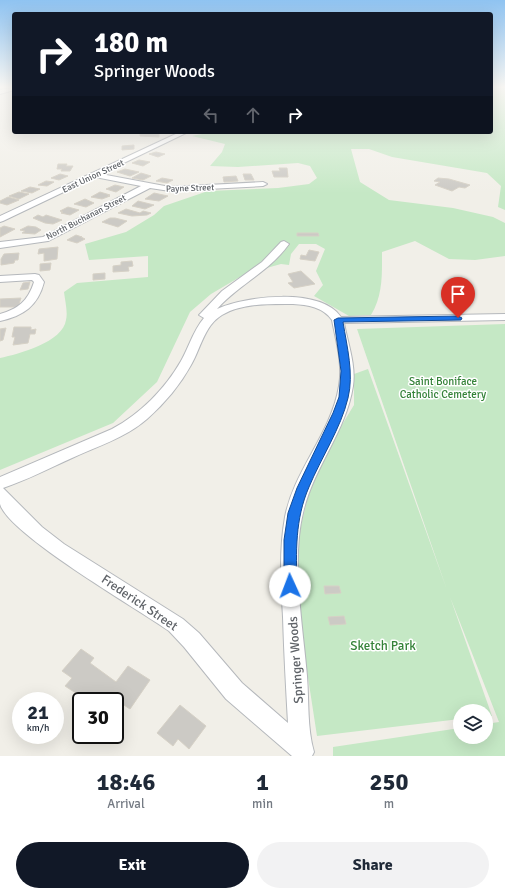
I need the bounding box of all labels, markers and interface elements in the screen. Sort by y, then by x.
text: 180 m [94,26,168,60]
icon: right [28,28,80,80]
text: Springer Woods [94,60,215,82]
icon: left [200,104,222,126]
icon: ahead [242,104,264,126]
icon: right [284,104,306,126]
street label: East Union Street [61,157,126,196]
street label: Payne Street [166,182,214,195]
street label: North Buchanan Street [44,193,128,242]
pin [441,277,475,318]
icon: arrive [447,283,469,305]
park label: Saint Boniface Catholic Cemetery [400,375,487,401]
position arrow [269,565,311,607]
street label: Frederick Street [98,571,181,635]
street label: Springer Woods [285,615,307,704]
park label: Sketch Park [350,638,416,654]
speed limit sign: 30 [72,692,124,744]
text: 21 [27,700,49,725]
map controls [453,704,493,744]
button: layers [453,704,493,744]
text: km/h [27,722,49,734]
text: 18:46 [97,767,155,797]
text: 1 [256,767,269,797]
text: 250 [370,767,408,797]
text: Arrival [107,796,145,812]
text: min [252,796,273,812]
text: m [384,796,394,812]
button: Exit [16,842,249,888]
button: Share [257,842,489,888]

